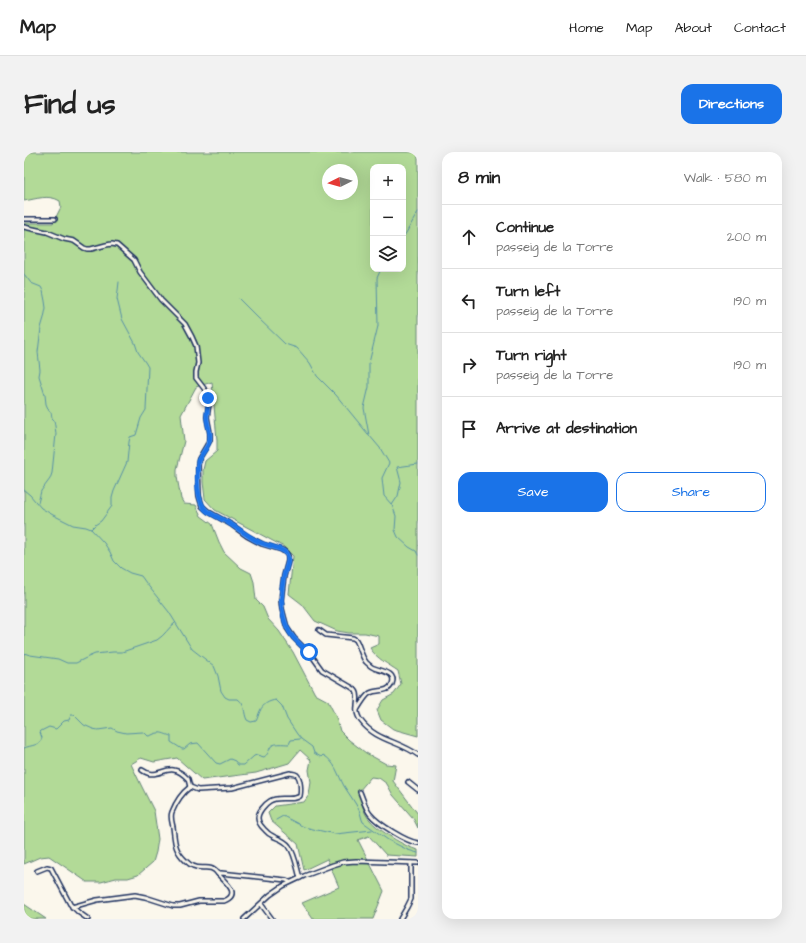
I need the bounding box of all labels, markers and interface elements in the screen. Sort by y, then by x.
text: Map [20,14,56,41]
text: Home [569,18,604,38]
text: Map [626,18,652,38]
text: About [674,18,712,38]
text: Contact [734,18,786,38]
button: Directions [681,84,782,124]
text: Find us [24,85,115,124]
north arrow [322,164,358,200]
map controls [370,164,406,272]
button: + [370,164,406,200]
text: 8 min [458,166,500,190]
text: Walk · 580 m [684,169,766,187]
button: − [370,200,406,236]
text: Continue [496,217,554,238]
icon: ahead [458,226,480,248]
text: 200 m [727,228,766,246]
button: layers [370,236,406,272]
text: passeig de la Torre [496,238,613,256]
text: Turn left [496,281,560,302]
icon: left [458,290,480,312]
text: 190 m [733,292,766,310]
text: passeig de la Torre [496,302,613,320]
text: Turn right [496,345,567,366]
icon: right [458,354,480,376]
text: 190 m [733,356,766,374]
text: passeig de la Torre [496,366,613,384]
route end [199,389,217,407]
icon: arrive [458,418,480,440]
text: Arrive at destination [496,418,637,439]
button: Save [458,472,608,512]
button: Share [616,472,766,512]
route start [300,643,318,661]

